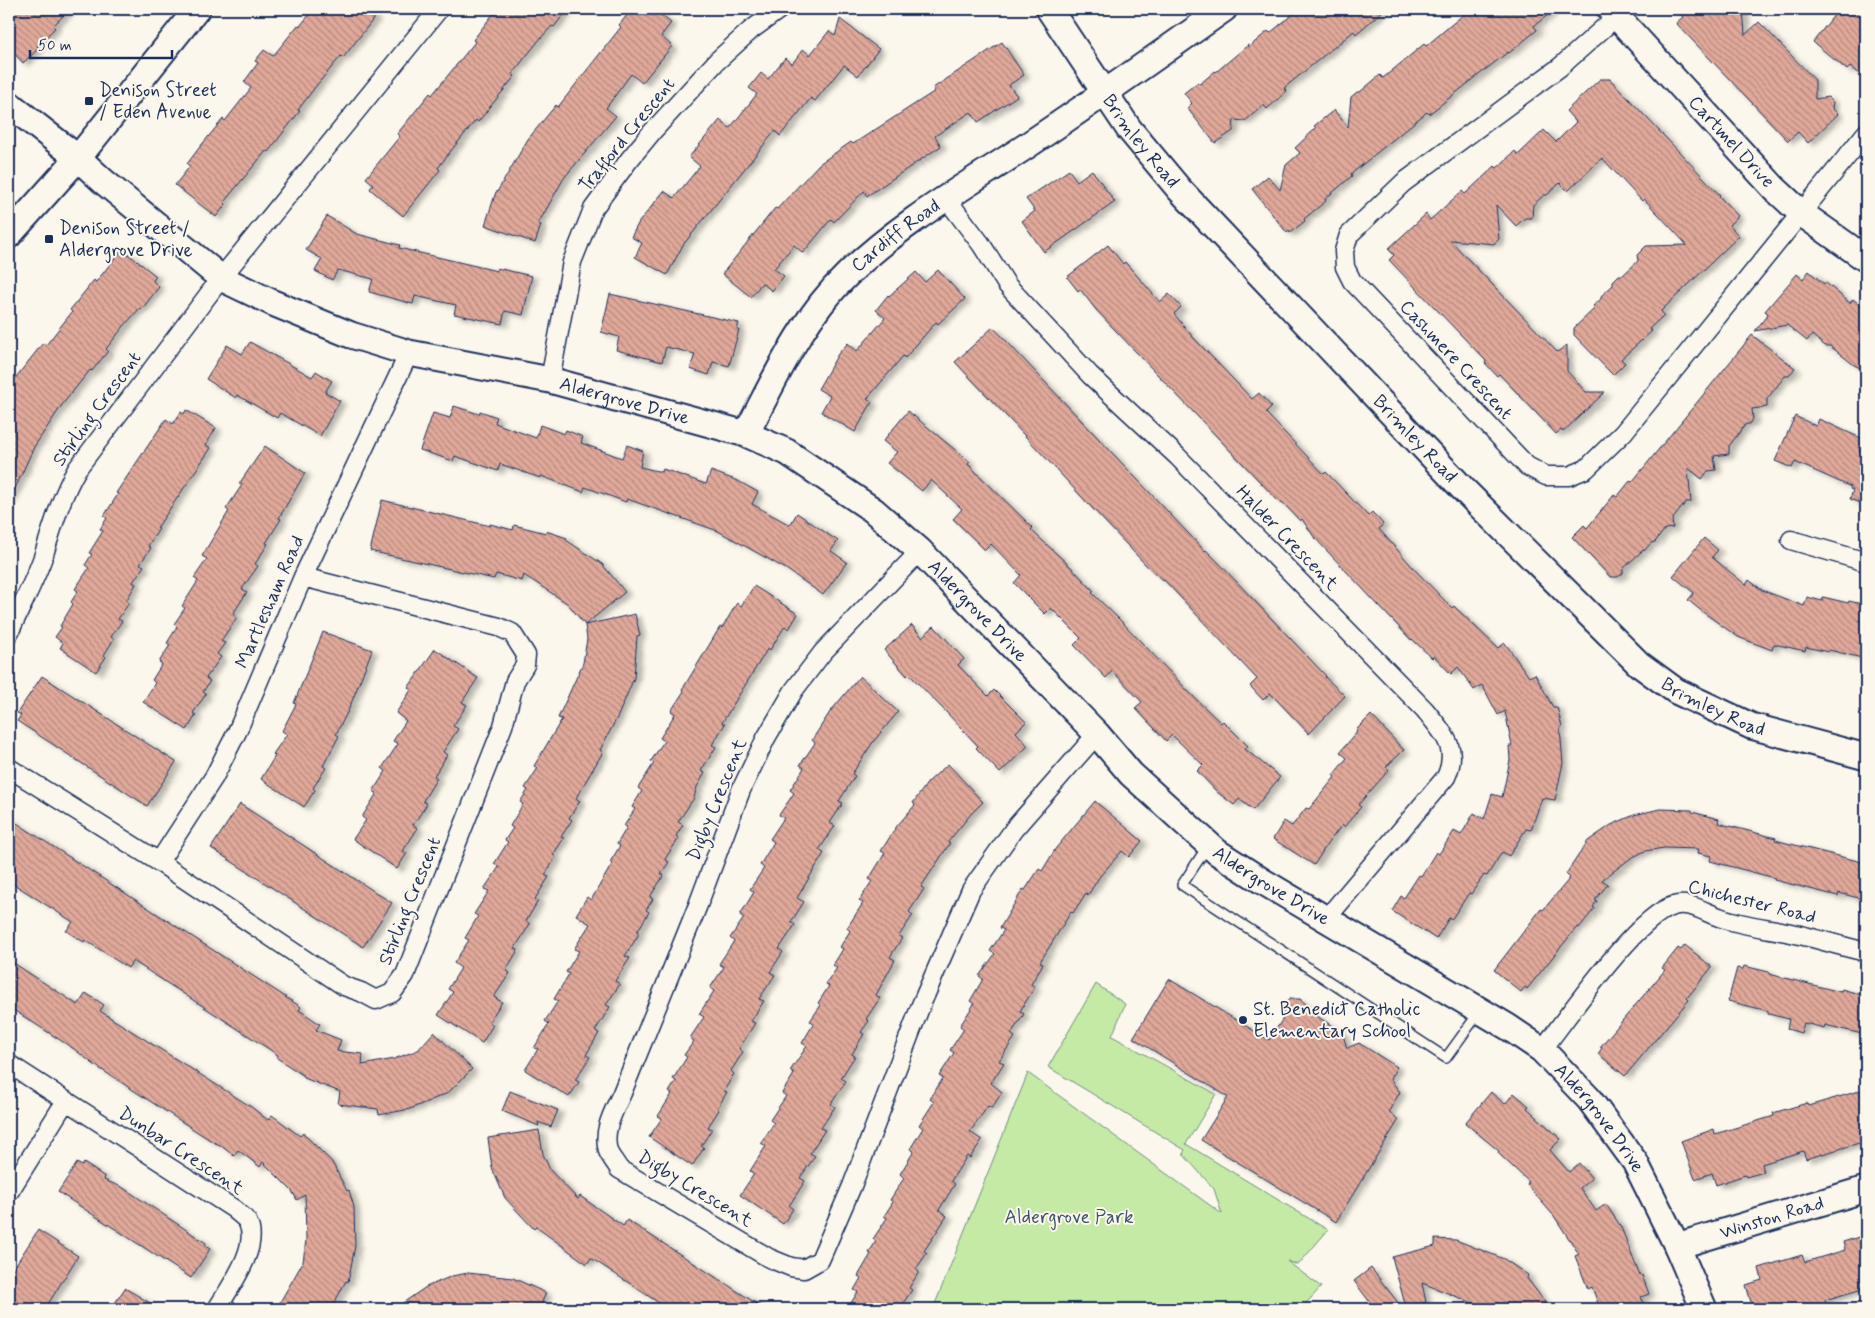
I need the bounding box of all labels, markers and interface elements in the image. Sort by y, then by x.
scale bar [30,28,172,60]
text: 50 m [38,36,72,56]
street label: Trafford Crescent [573,73,683,199]
place label: Denison Street / Eden Avenue [99,78,217,125]
street label: Brimley Road [1097,89,1185,193]
street label: Cartmel Drive [1683,90,1780,193]
marker: Denison Street / Eden Avenue [83,95,95,107]
street label: Cardiff Road [846,193,945,277]
place label: Denison Street / Aldergrove Drive [59,216,193,264]
marker: Denison Street / Aldergrove Drive [43,233,55,245]
street label: Cashmere Crescent [1394,295,1518,425]
street label: Stirling Crescent [47,347,150,473]
street label: Aldergrove Drive [557,371,692,430]
street label: Brimley Road [1368,389,1463,488]
street label: Halder Crescent [1230,480,1344,596]
street label: Martlesham Road [230,532,310,672]
street label: Aldergrove Drive [922,554,1033,668]
street label: Brimley Road [1656,672,1768,742]
street label: Digby Crescent [681,735,756,866]
street label: Stirling Crescent [373,833,450,970]
street label: Aldergrove Drive [1208,840,1335,931]
street label: Chichester Road [1685,874,1819,930]
place label: St. Benedict Catholic Elementary School [1253,997,1420,1044]
marker: St. Benedict Catholic Elementary School [1237,1014,1249,1026]
street label: Aldergrove Drive [1549,1058,1651,1177]
street label: Dunbar Crescent [114,1101,248,1201]
street label: Digby Crescent [631,1145,757,1236]
street label: Winston Road [1717,1190,1827,1245]
park label: Aldergrove Park [1004,1205,1134,1231]

